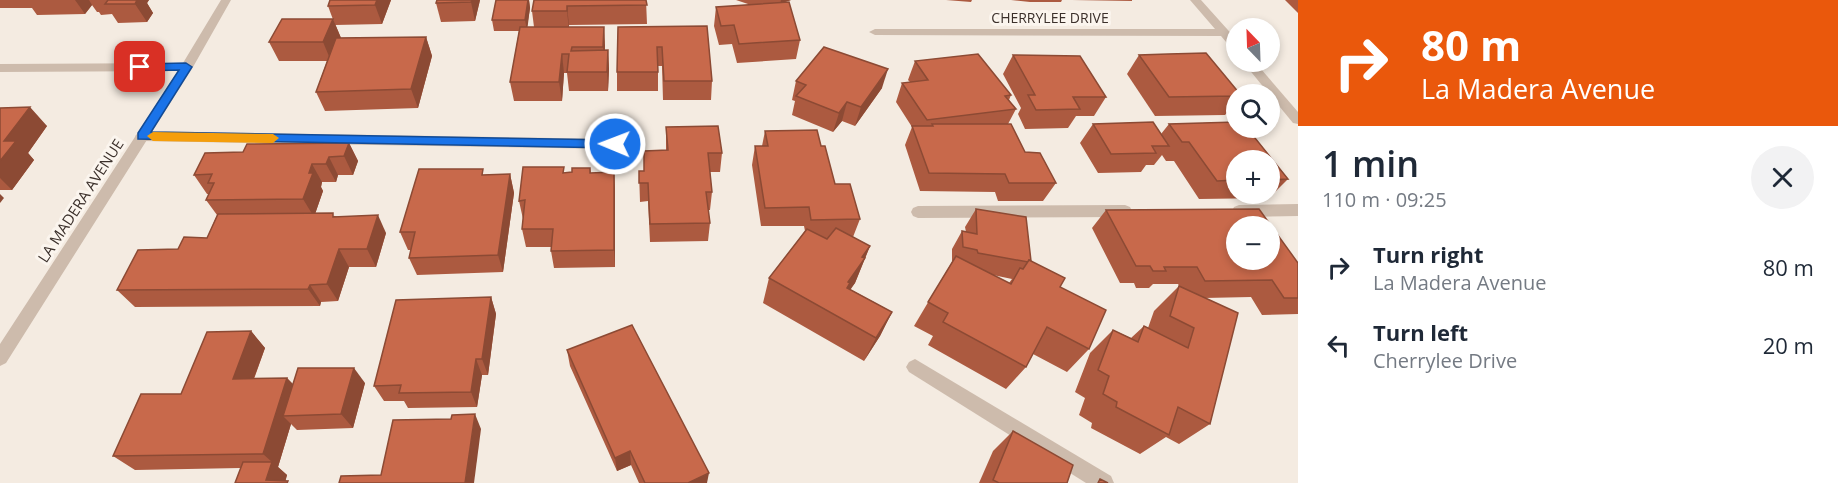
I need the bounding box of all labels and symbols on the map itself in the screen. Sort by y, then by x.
street label: CHERRYLEE DRIVE [991,8,1109,27]
north arrow [1226,18,1280,72]
pin [114,41,165,92]
position arrow [583,112,647,176]
street label: LA MADERA AVENUE [33,135,128,266]

